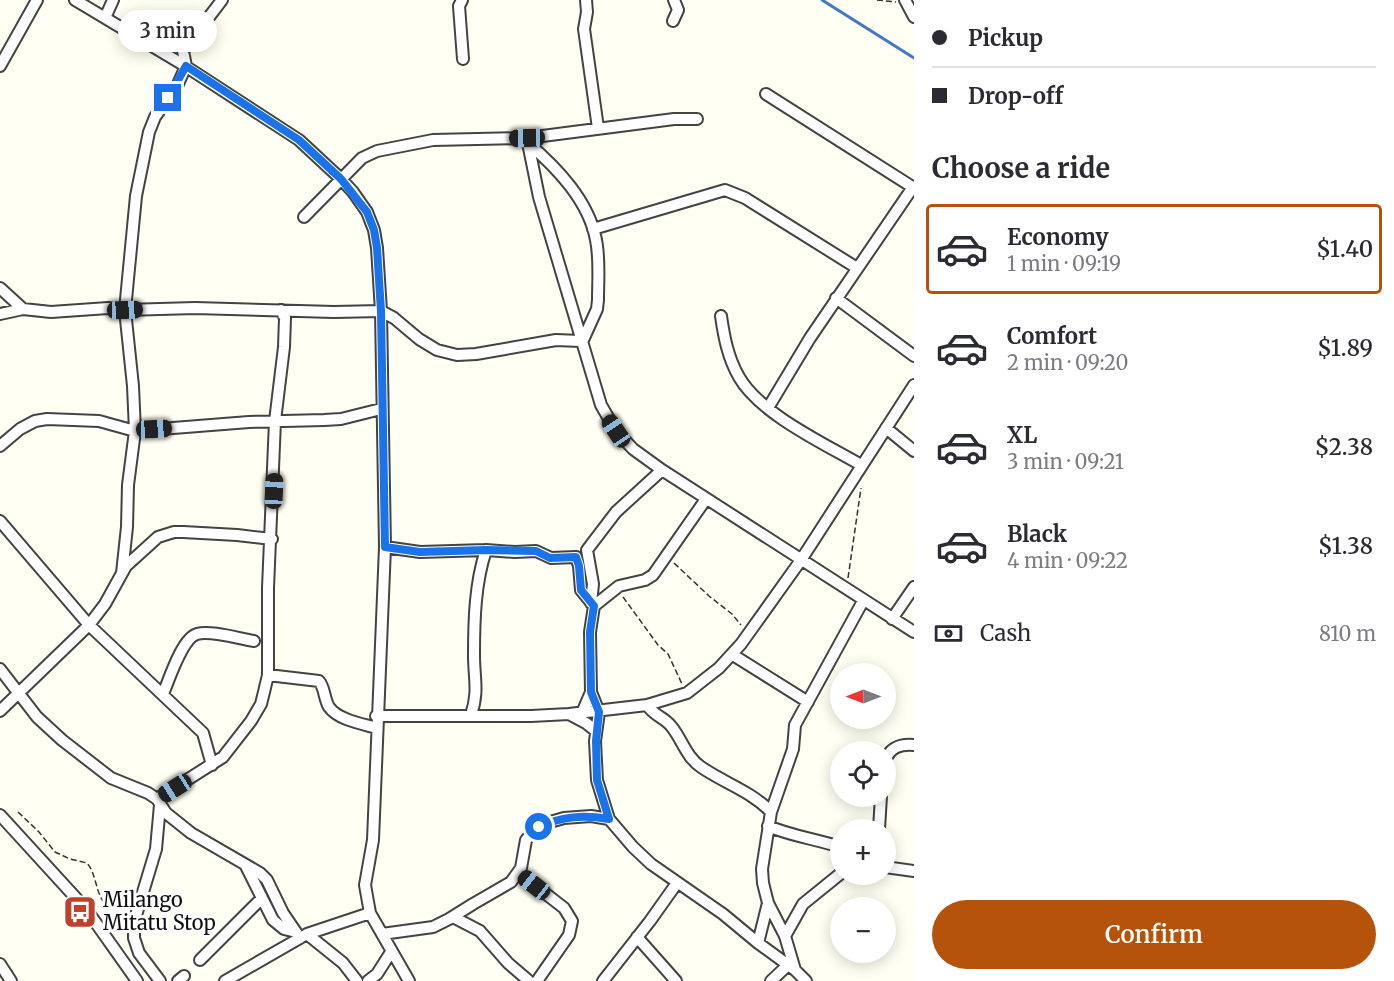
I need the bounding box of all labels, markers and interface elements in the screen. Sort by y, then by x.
callout: 3 min [118,11,218,53]
text: 3 min [139,18,196,43]
text: Pickup [968,24,1043,52]
text: Drop-off [968,82,1063,110]
route end [154,84,181,111]
car [509,129,545,147]
text: Choose a ride [932,151,1110,185]
icon: car [935,222,989,276]
text: Economy [1007,223,1108,251]
text: $1.40 [1316,235,1373,263]
text: 1 min · 09:19 [1007,251,1121,276]
car [107,300,143,320]
icon: car [935,321,989,375]
text: Comfort [1007,322,1097,350]
text: $1.89 [1317,334,1373,362]
text: 2 min · 09:20 [1007,350,1128,375]
car [598,411,634,451]
car [136,419,172,439]
icon: car [935,420,989,474]
text: XL [1007,421,1037,449]
text: $2.38 [1315,433,1373,461]
text: 3 min · 09:21 [1007,449,1124,474]
car [264,473,284,509]
icon: car [935,519,989,573]
text: Black [1007,520,1067,548]
text: $1.38 [1318,532,1373,560]
text: 4 min · 09:22 [1007,548,1128,573]
icon: cash [932,617,965,650]
text: Cash [980,619,1031,647]
text: 810 m [1319,621,1376,646]
north arrow [830,663,896,729]
map controls [830,663,896,963]
button: locate [830,741,896,807]
car [155,771,195,805]
route start [525,813,552,840]
button: + [830,819,896,885]
car [514,867,554,903]
place label: Milango Mitatu Stop [103,887,216,935]
bus stop icon: Milango Mitatu Stop [62,894,98,930]
button: − [830,897,896,963]
button: Confirm [932,900,1376,969]

